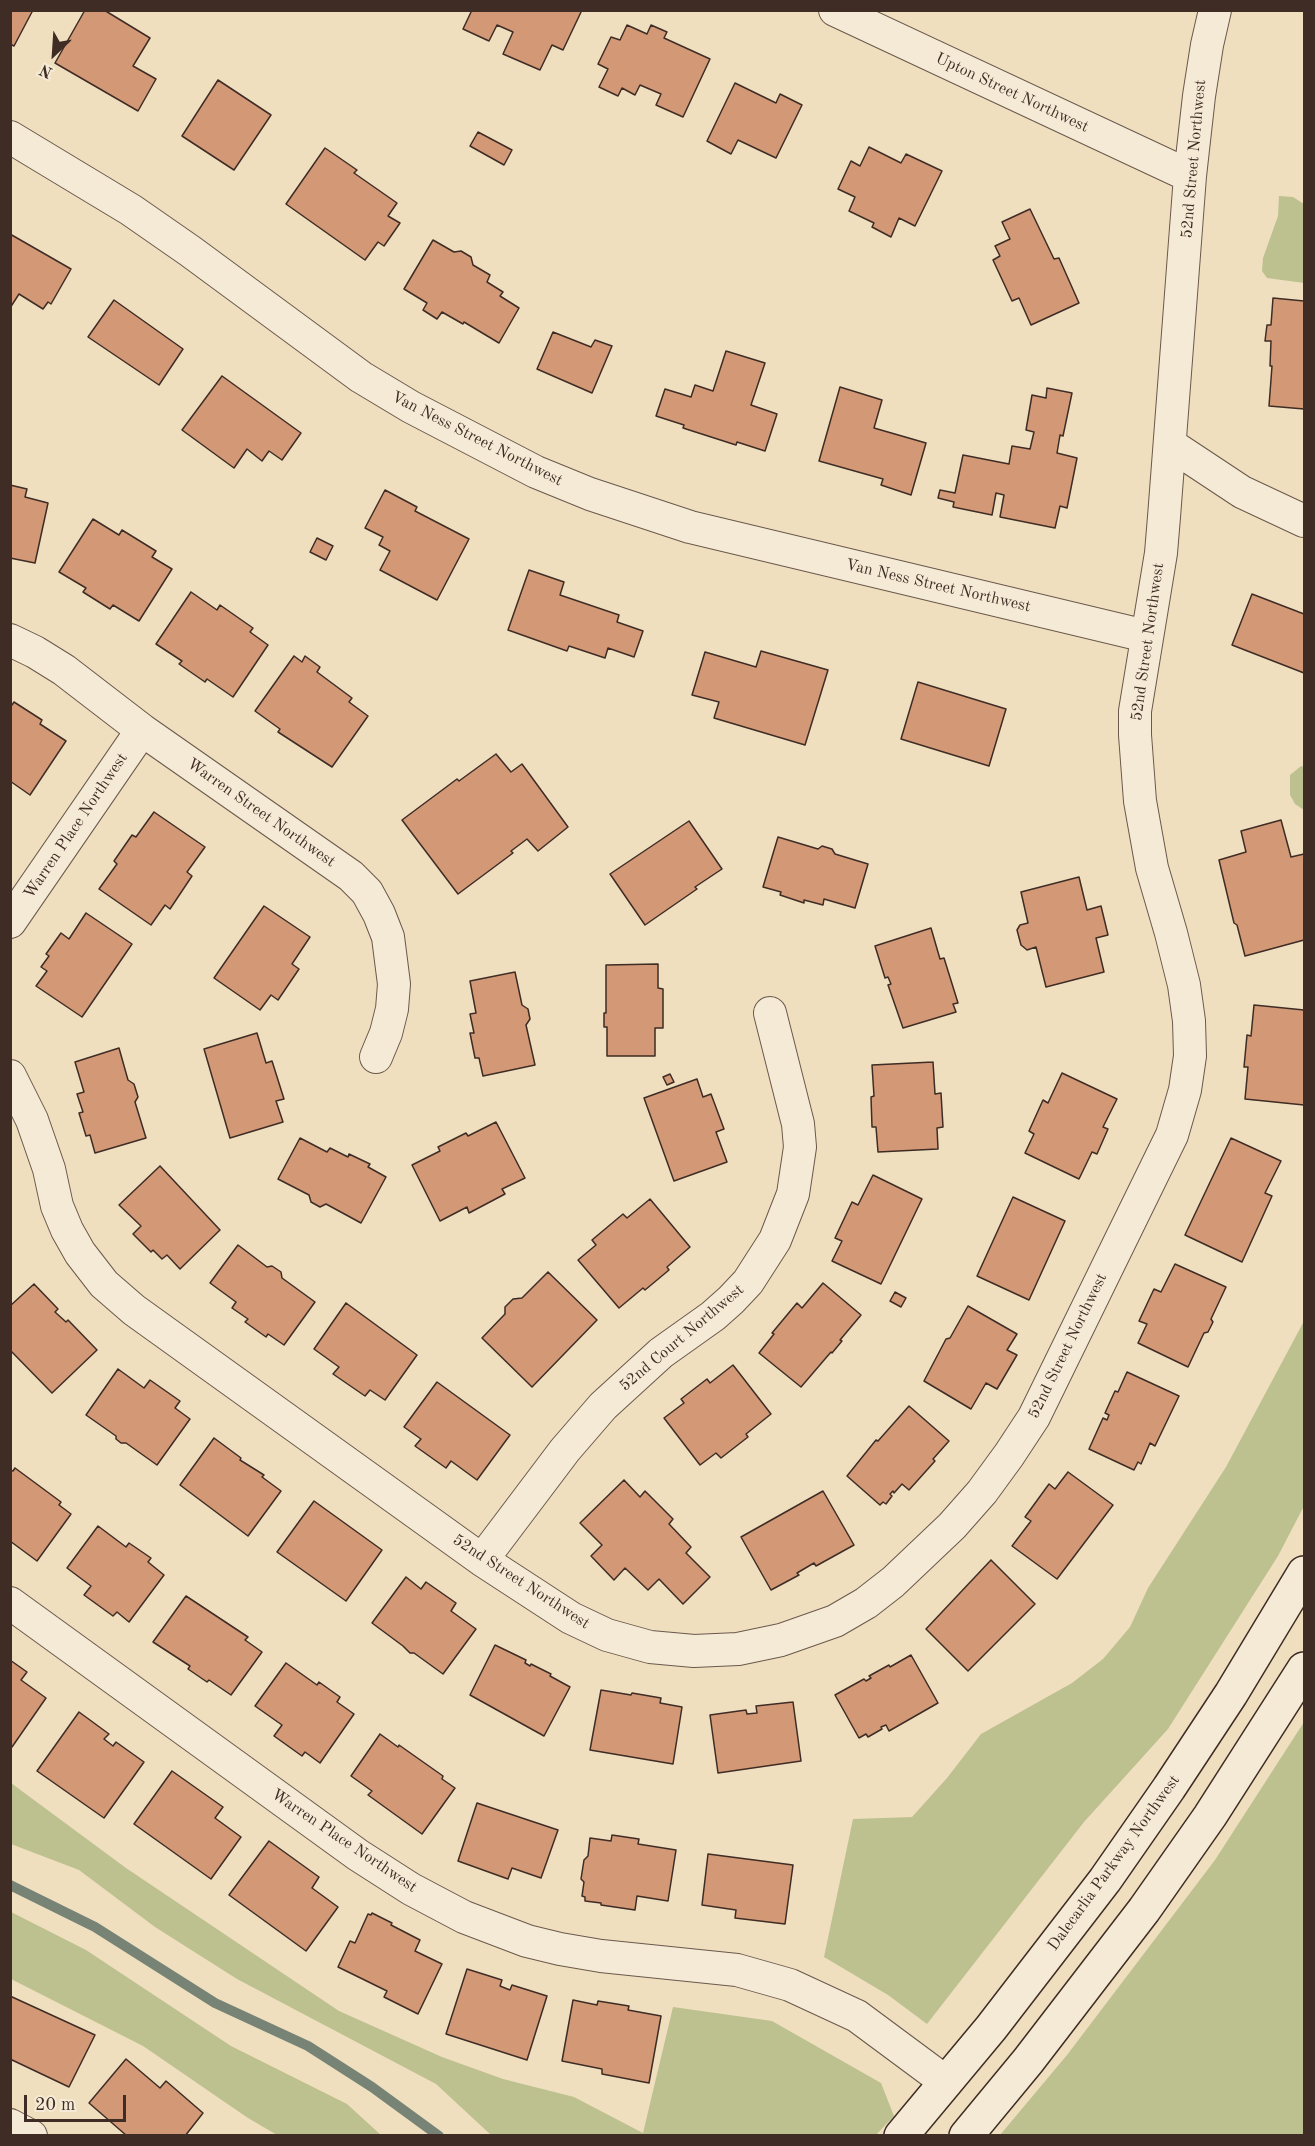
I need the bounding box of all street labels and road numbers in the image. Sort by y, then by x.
street label: Upton Street Northwest [932,49,1092,137]
street label: 52nd Street Northwest [1177,79,1211,239]
street label: Van Ness Street Northwest [388,387,566,491]
street label: Van Ness Street Northwest [843,555,1033,617]
street label: 52nd Street Northwest [1127,562,1169,722]
street label: Warren Place Northwest [20,749,132,903]
street label: Warren Street Northwest [183,754,339,872]
street label: 52nd Street Northwest [1024,1270,1112,1422]
street label: 52nd Court Northwest [616,1280,748,1396]
street label: 52nd Street Northwest [449,1530,593,1634]
street label: Dalecarlia Parkway Northwest [1044,1771,1184,1955]
street label: Warren Place Northwest [267,1785,421,1897]

